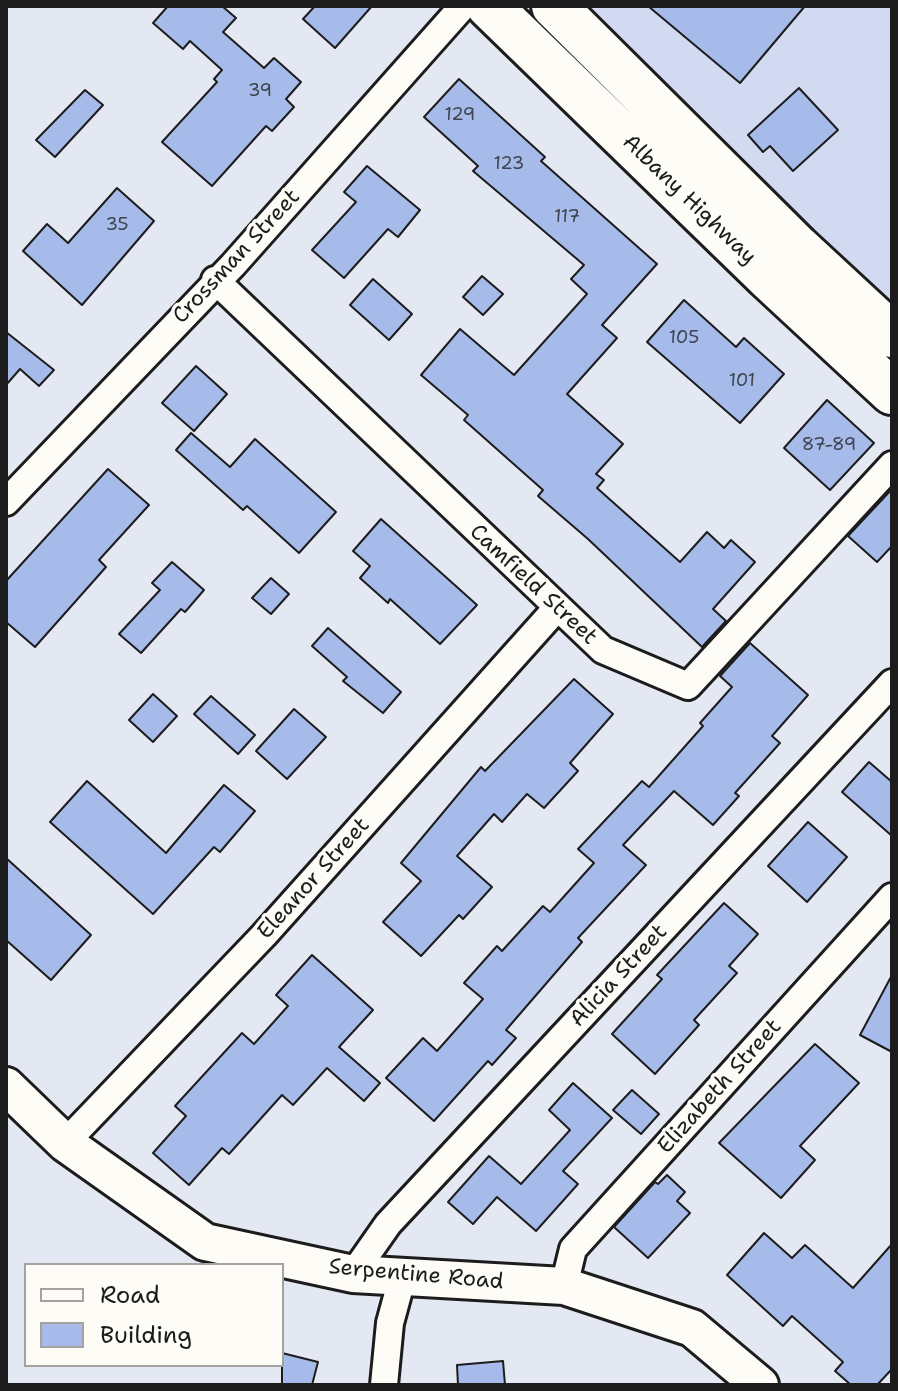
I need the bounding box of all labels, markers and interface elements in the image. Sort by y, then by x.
house number: 39 [248,80,272,102]
house number: 129 [445,104,475,126]
street label: Albany Highway [617,129,761,271]
house number: 123 [494,153,524,175]
street label: Crossman Street [168,184,306,330]
house number: 117 [554,206,580,228]
house number: 35 [105,214,129,236]
house number: 105 [669,327,699,349]
house number: 101 [729,370,755,392]
house number: 87-89 [802,434,856,456]
street label: Camfield Street [464,519,602,651]
street label: Eleanor Street [252,813,376,945]
street label: Alicia Street [565,919,673,1033]
street label: Elizabeth Street [653,1014,787,1160]
street label: Serpentine Road [327,1254,505,1296]
legend [24,1263,284,1367]
text: Road [100,1279,160,1311]
text: Building [100,1319,192,1351]

